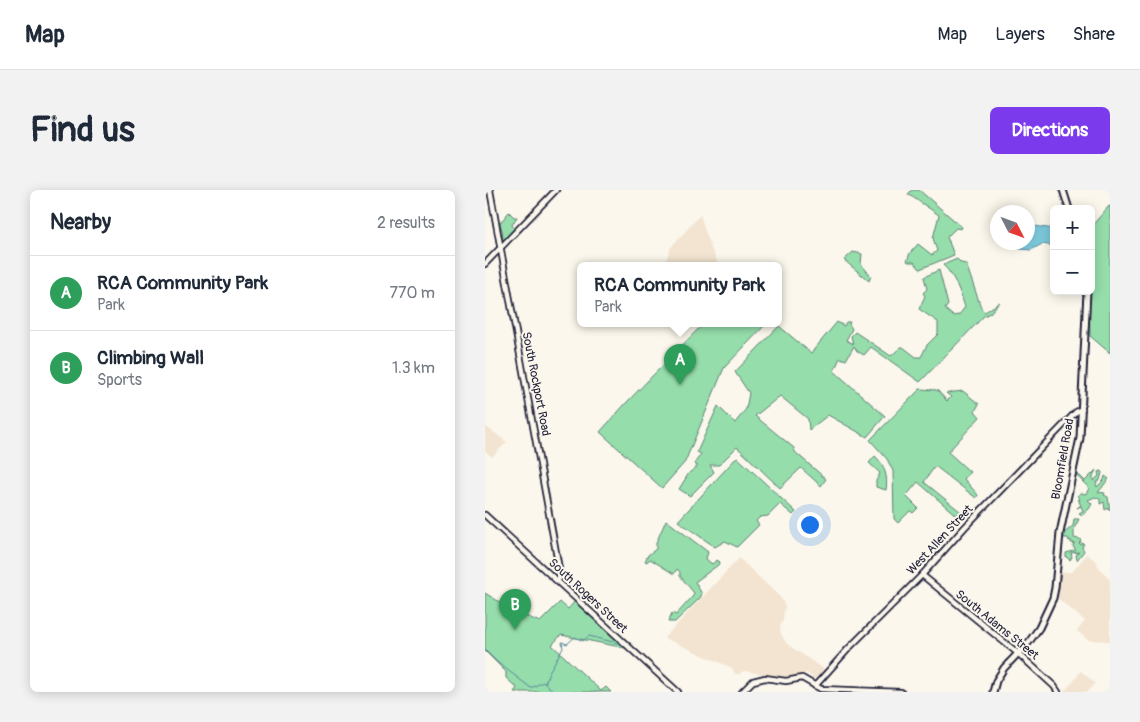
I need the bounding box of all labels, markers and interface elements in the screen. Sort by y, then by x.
text: Map [25,20,65,49]
text: Map [938,23,967,46]
text: Layers [995,23,1045,46]
text: Share [1073,23,1115,46]
button: Directions [990,107,1110,154]
text: Find us [30,108,135,152]
north arrow [990,205,1035,250]
map controls [1050,205,1095,295]
button: + [1050,205,1095,250]
text: Nearby [50,209,111,236]
text: 2 results [377,213,435,233]
button: − [1050,250,1095,295]
popup [577,262,782,327]
text: RCA Community Park [97,271,268,295]
text: RCA Community Park [594,273,765,297]
text: A [61,283,71,303]
text: 770 m [389,283,435,303]
text: Park [97,295,125,315]
text: Park [594,297,622,317]
street label: South Rockport Road [519,331,553,437]
pin: A [664,344,696,385]
text: Climbing Wall [97,346,204,370]
text: B [61,358,71,378]
text: 1.3 km [392,358,435,378]
text: Sports [97,370,142,390]
street label: Bloomfield Road [1048,417,1078,501]
street label: West Allen Street [904,502,976,578]
your location [797,512,823,538]
street label: South Rogers Street [545,555,631,637]
street label: South Adams Street [952,587,1042,663]
pin: B [499,589,531,630]

